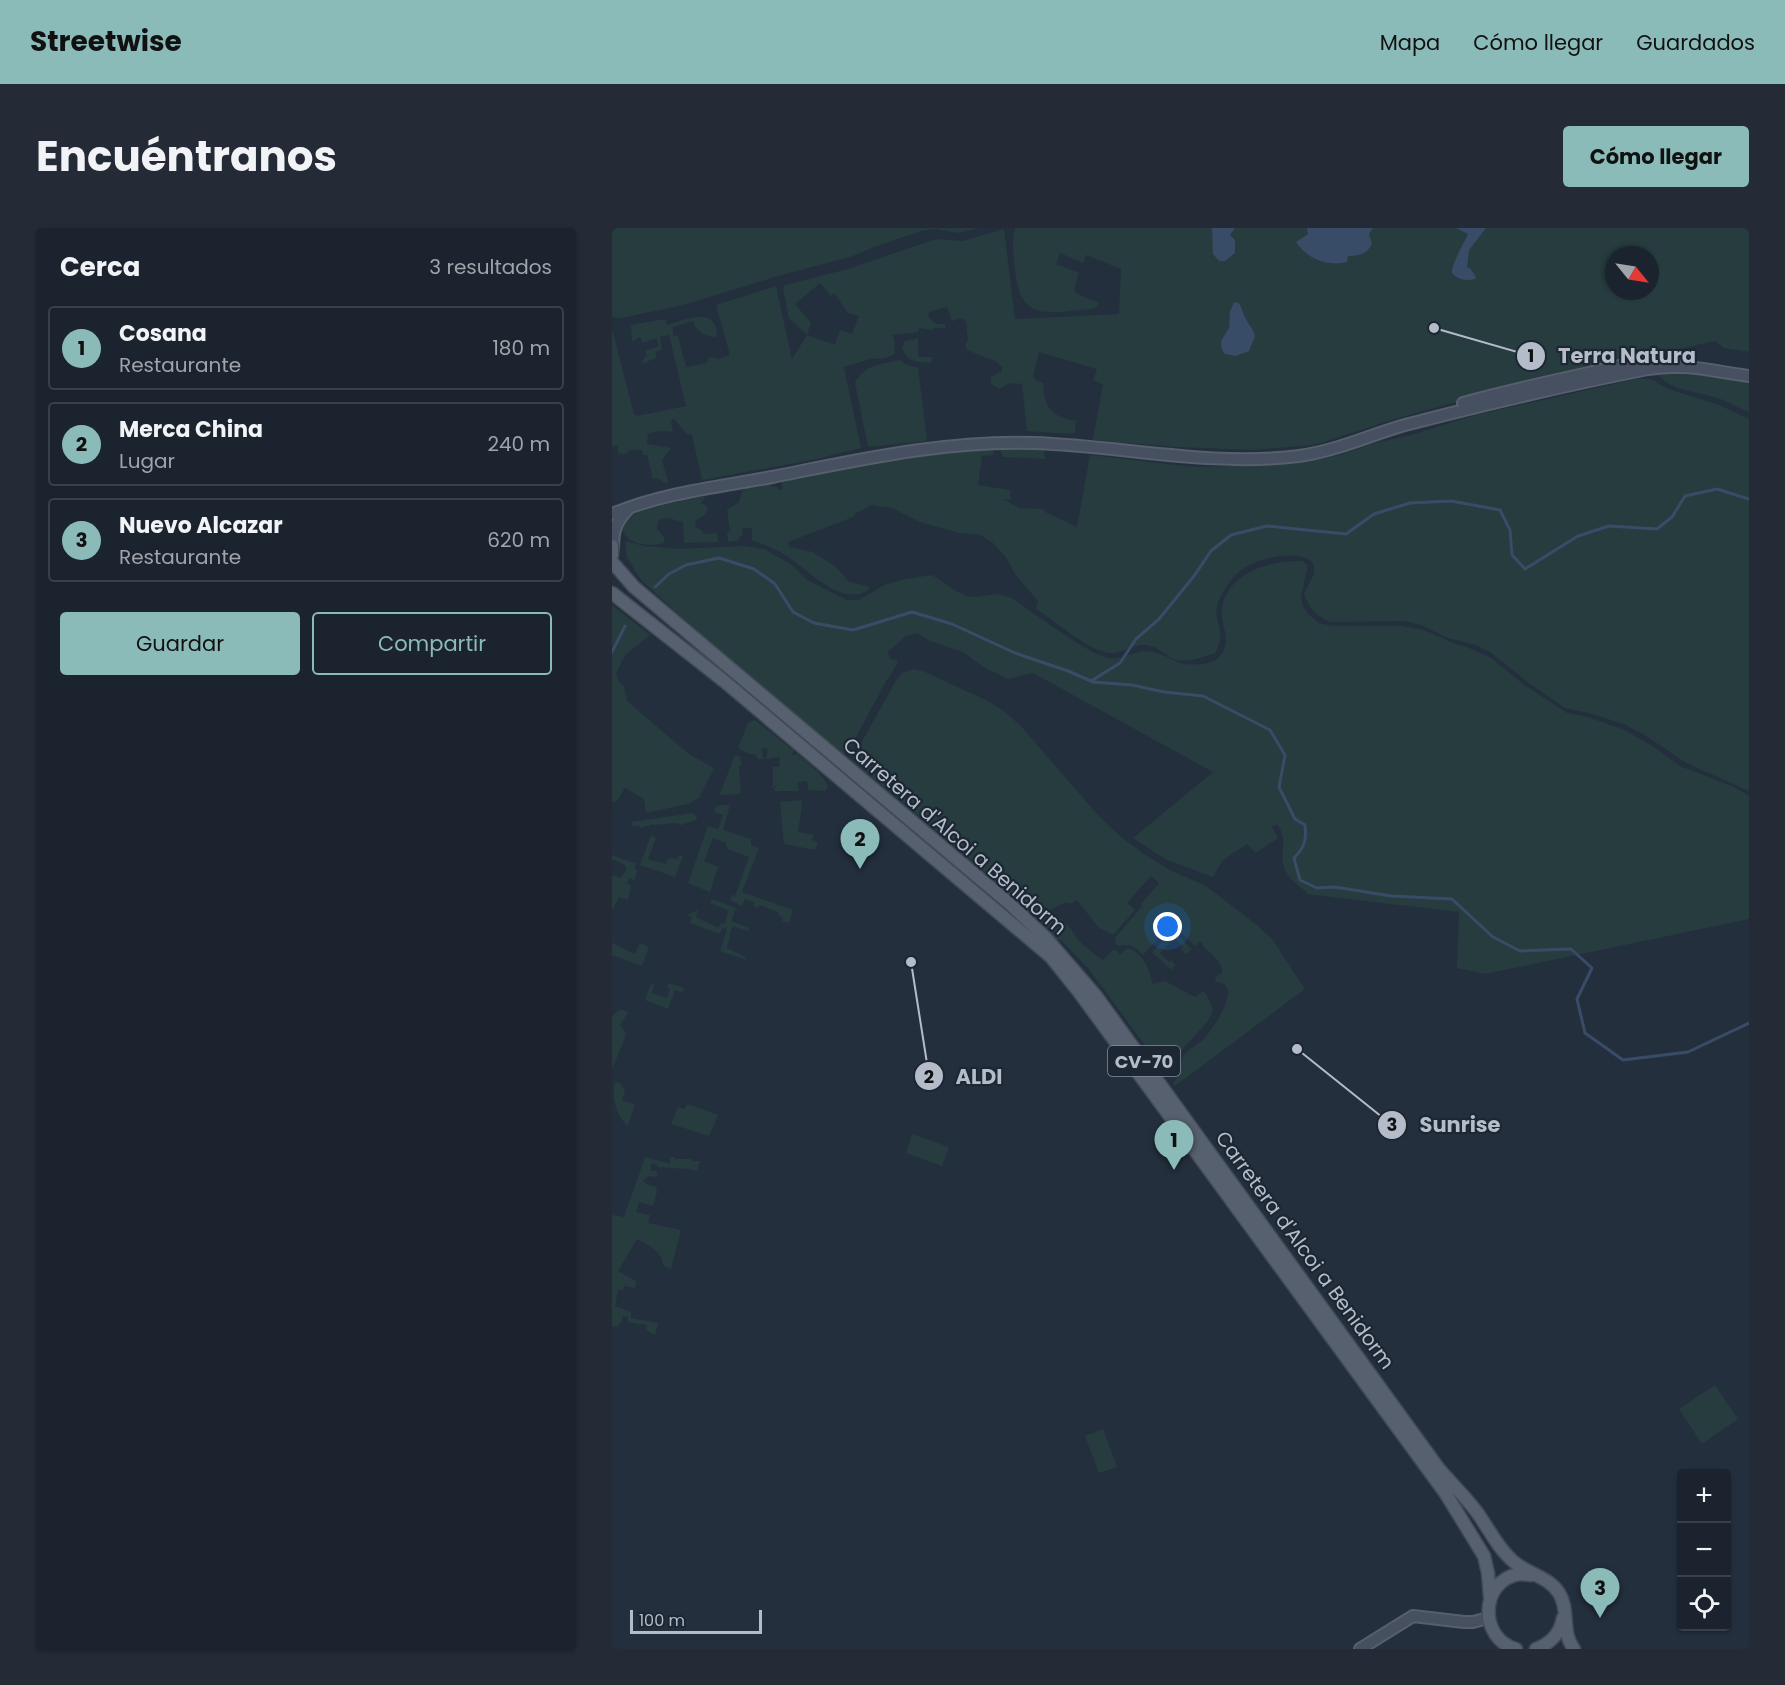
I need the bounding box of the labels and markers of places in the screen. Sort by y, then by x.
callout: Terra Natura [1516,337,1708,376]
pin: 2 [840,820,880,869]
callout: ALDI [914,1057,1015,1096]
callout: Sunrise [1377,1105,1512,1144]
pin: 1 [1154,1120,1194,1170]
pin: 3 [1580,1568,1620,1618]

